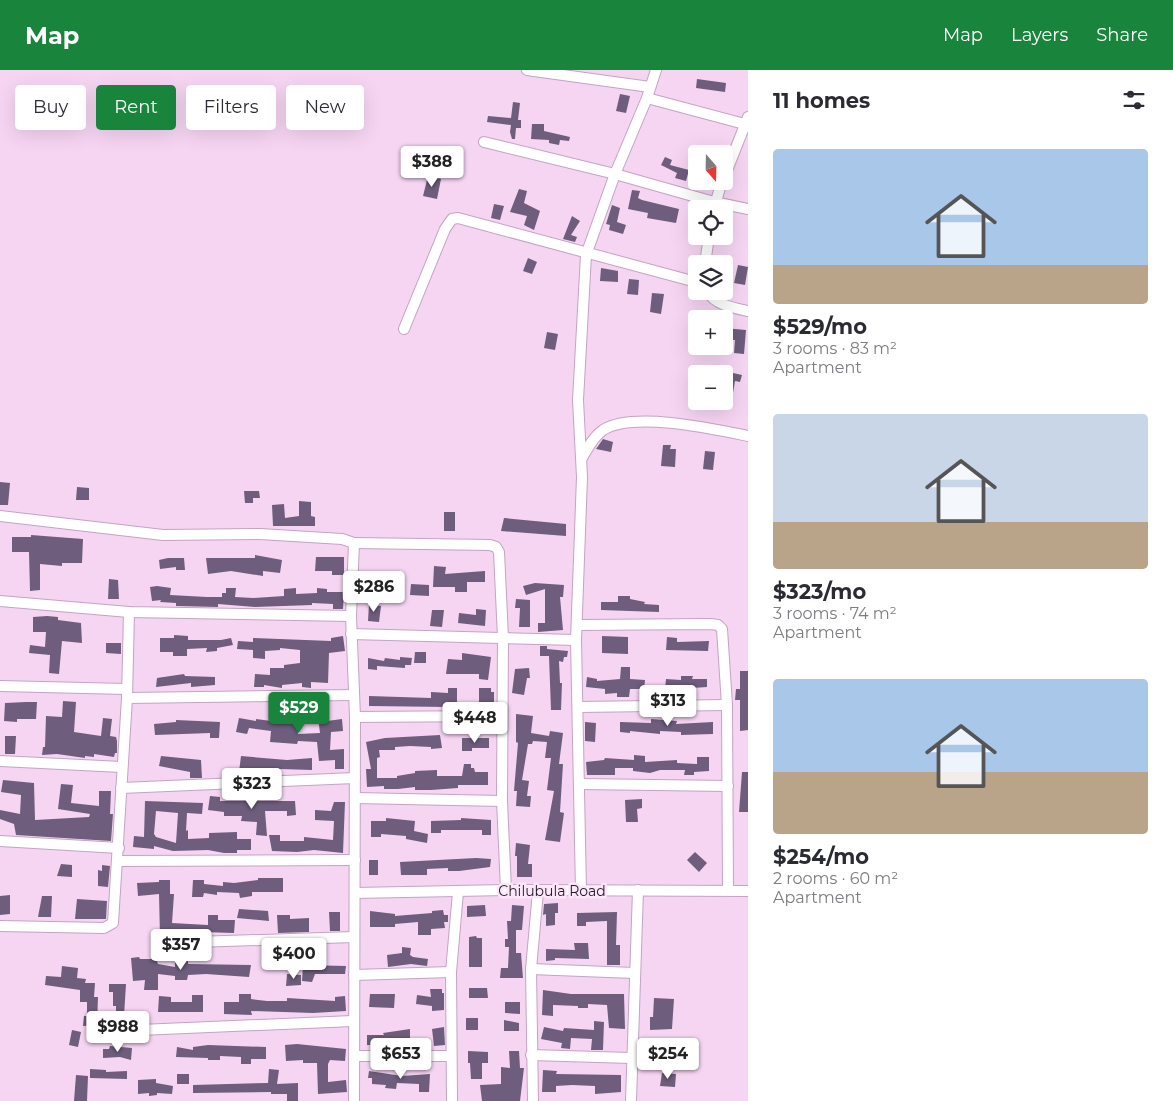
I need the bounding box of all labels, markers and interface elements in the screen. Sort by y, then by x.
text: Map [25,21,79,50]
text: Map [943,24,983,46]
text: Layers [1011,24,1068,46]
text: Share [1096,24,1148,46]
chip: Buy [15,85,86,130]
chip: Rent [96,85,176,130]
chip: Filters [186,85,276,130]
chip: New [286,85,364,130]
icon: filters [1120,86,1148,114]
text: 11 homes [773,88,870,113]
north arrow [688,145,732,190]
map controls [688,145,733,410]
pin: $388 [402,146,462,188]
text: $388 [412,152,452,171]
icon: home [916,181,1006,271]
button: locate [688,200,733,245]
button: layers [688,255,733,300]
button: + [688,310,733,355]
text: $529/mo [773,314,867,339]
text: 3 rooms · 83 m² [773,339,897,358]
text: Apartment [773,358,862,377]
button: − [688,365,733,410]
icon: home [916,446,1006,536]
pin: $286 [344,570,404,613]
text: $286 [354,577,394,596]
text: $323/mo [773,579,866,604]
text: 3 rooms · 74 m² [773,604,897,623]
text: Apartment [773,623,862,642]
pin: $313 [638,684,698,727]
text: $313 [650,691,686,710]
pin: $529 [269,692,329,734]
text: $529 [279,698,319,717]
pin: $448 [445,702,505,744]
text: $448 [453,708,497,727]
icon: home [916,711,1006,801]
pin: $323 [222,768,282,810]
text: $323 [233,774,271,793]
text: $254/mo [773,844,869,869]
text: 2 rooms · 60 m² [773,869,898,888]
street label: Chilubula Road [498,882,606,900]
text: Apartment [773,888,862,907]
pin: $357 [151,928,211,971]
text: $357 [162,935,200,954]
pin: $400 [264,938,324,980]
text: $400 [272,944,316,963]
pin: $988 [88,1010,148,1053]
text: $988 [97,1017,139,1036]
pin: $653 [371,1038,431,1080]
pin: $254 [638,1038,698,1080]
text: $653 [381,1044,421,1063]
text: $254 [648,1044,688,1063]

